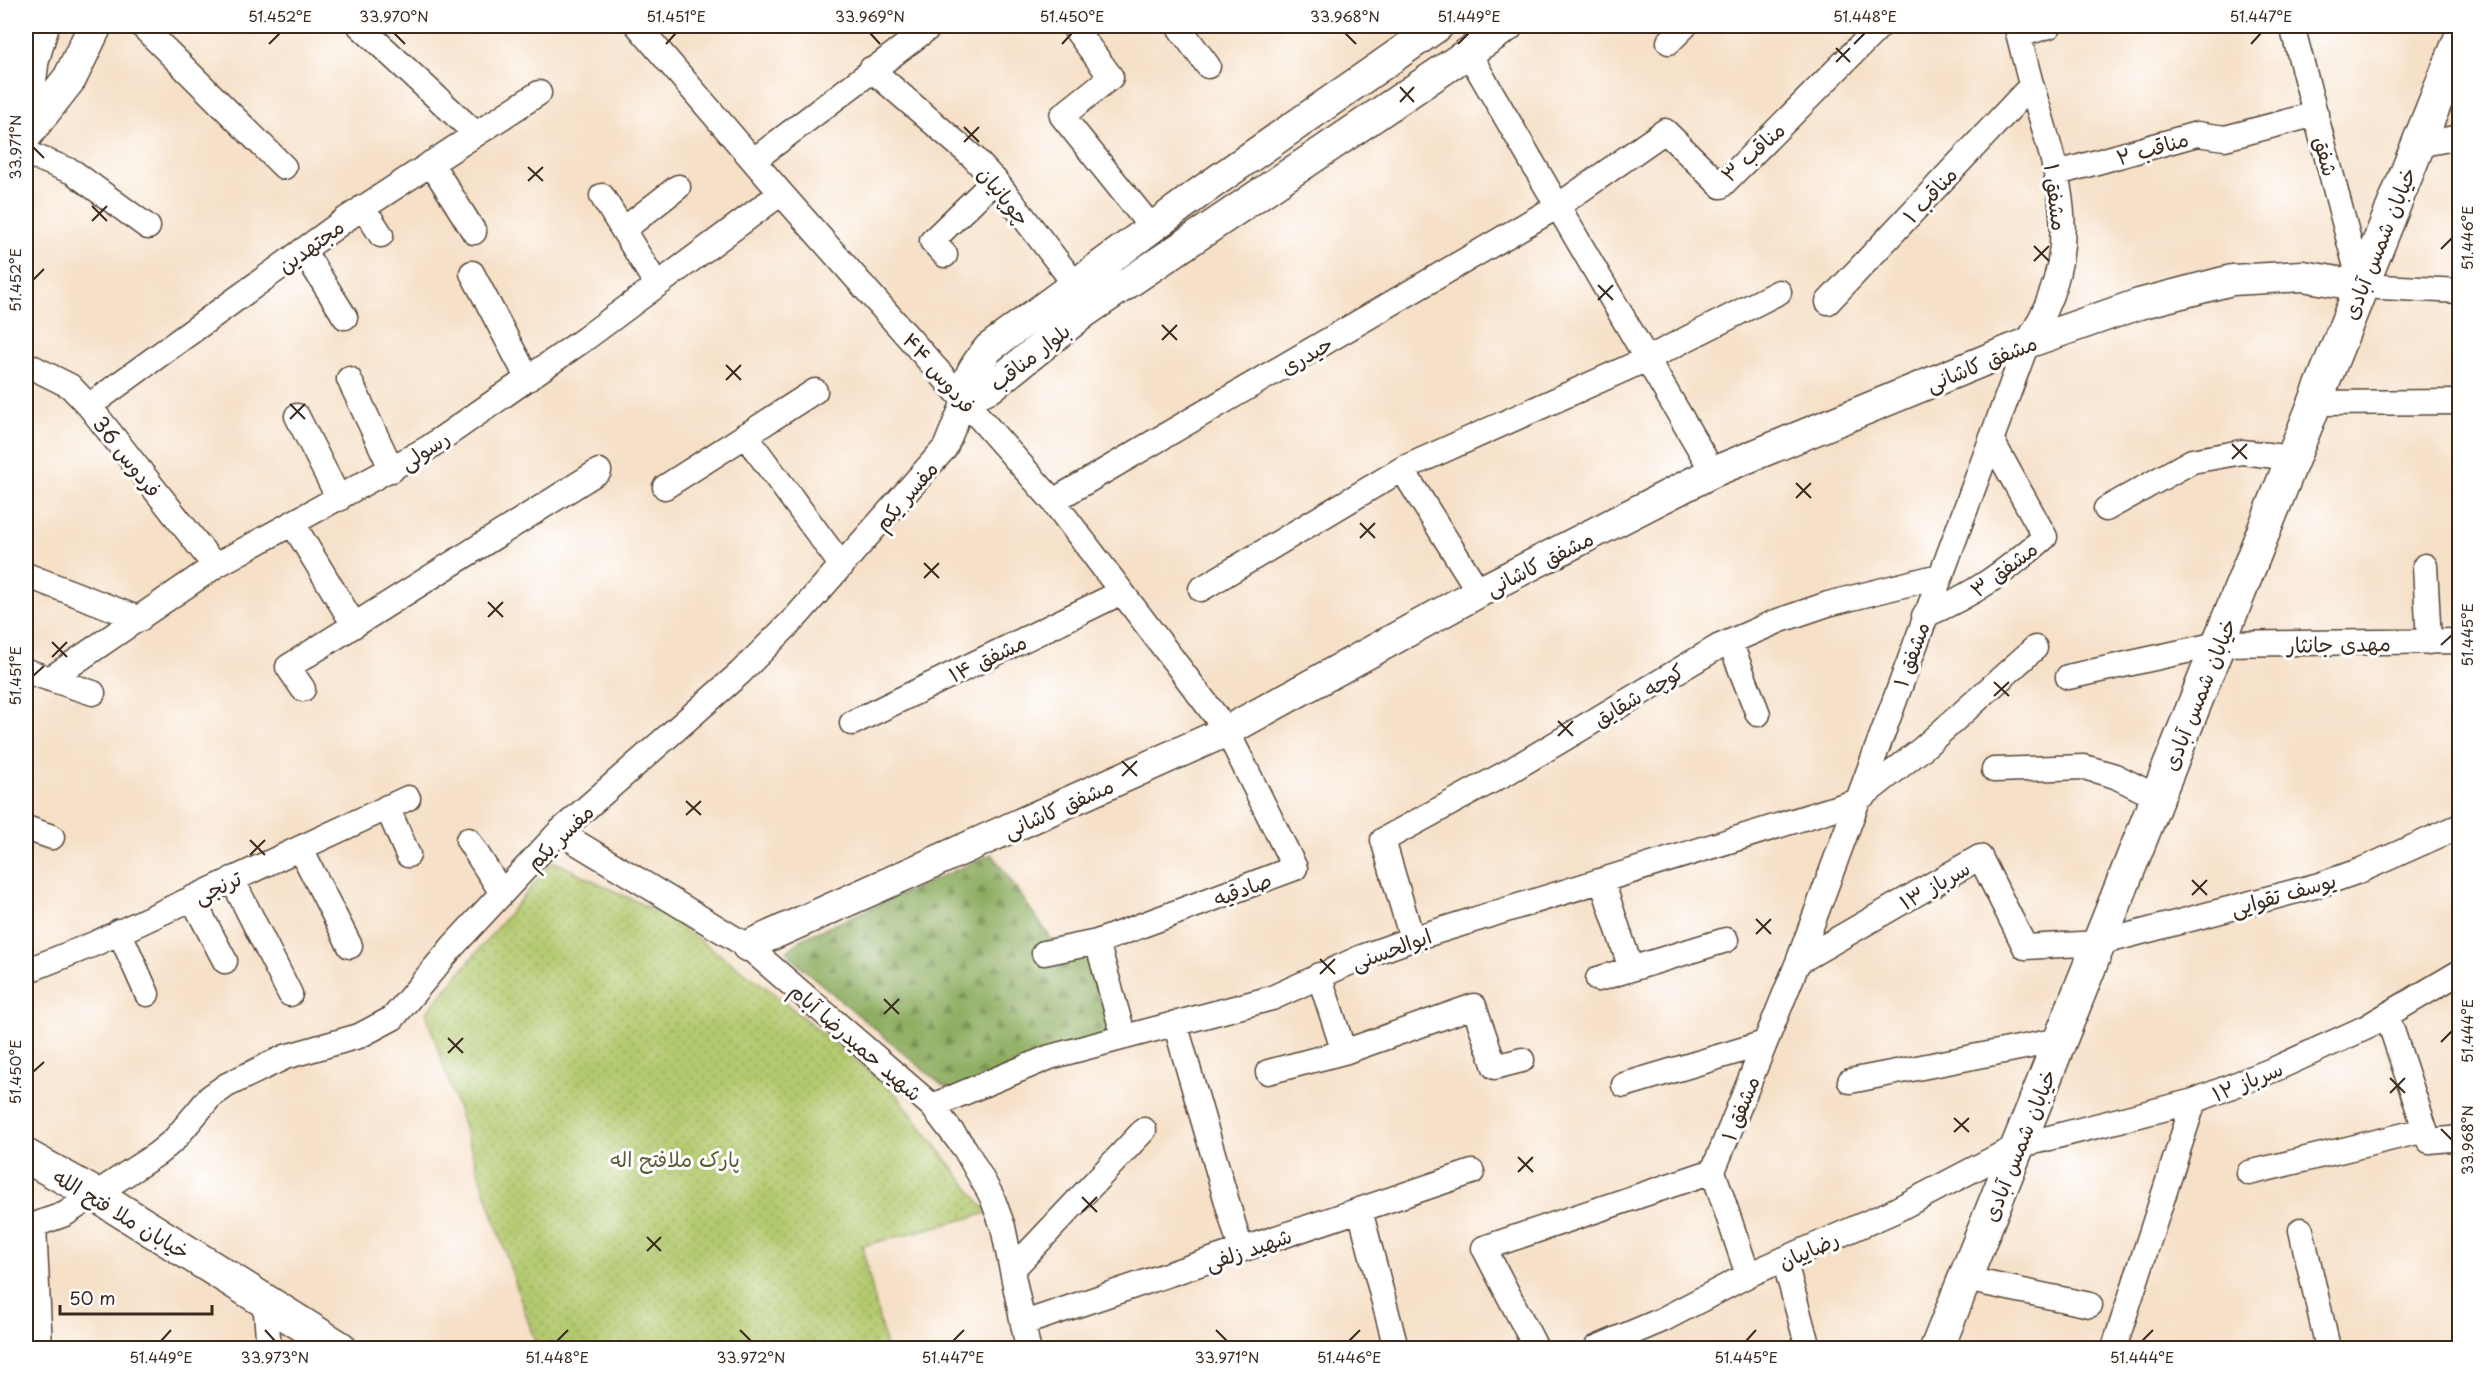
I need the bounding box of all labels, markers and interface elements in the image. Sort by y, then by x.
text: 51.452°E [248,4,312,27]
text: 33.970°N [359,4,429,27]
text: 51.451°E [646,4,706,27]
text: 33.969°N [835,4,905,27]
text: 51.450°E [1040,4,1104,27]
text: 33.968°N [1310,4,1380,27]
text: 51.449°E [1437,4,1501,27]
text: 51.448°E [1833,4,1897,27]
text: 51.447°E [2230,4,2293,27]
street label: مناقب ۳ [1713,113,1791,189]
text: 33.971°N [3,115,26,179]
street label: مناقب ۲ [2112,121,2192,173]
street label: شفق [2306,133,2348,179]
street label: چوپانیان [971,158,1039,232]
street label: مناقب ۱ [1894,158,1964,230]
street label: مشفق ۱ [2037,161,2077,233]
street label: خیابان شمس آبادی [2333,162,2423,324]
text: 51.446°E [2455,206,2478,270]
street label: مجتهدین [270,210,350,280]
text: 51.452°E [3,248,26,312]
street label: بلوار مناقب [982,314,1076,398]
street label: فردوس ۴۴ [896,324,984,420]
street label: مشفق کاشانی [1921,325,2041,399]
street label: حیدری [1274,326,1338,382]
street label: فردوس 36 [86,408,170,504]
street label: رسولی [393,421,455,477]
street label: مفسر یکم [865,453,946,538]
street label: مشفق کاشانی [1479,521,1599,603]
street label: مشفق ۳ [1963,532,2043,604]
text: 51.445°E [2455,603,2478,667]
street label: خیابان شمس آبادی [2153,613,2243,775]
street label: مشفق ۱ [1883,617,1937,691]
street label: مشفق ۱۴ [943,624,1031,690]
street label: مهدی جانثار [2285,626,2391,660]
text: 51.451°E [3,646,26,706]
street label: کوچه شقایق [1586,654,1690,734]
street label: مشفق کاشانی [998,768,1118,846]
street label: مفسر یکم [518,795,602,878]
street label: سرباز ۱۳ [1893,851,1975,917]
street label: ترنجی [188,861,247,911]
street label: صادقیه [1208,863,1276,913]
street label: یوسف تقوایی [2226,863,2340,923]
street label: ابوالحسنی [1346,919,1436,977]
street label: شهید حمیدرضا آبام [782,974,931,1109]
text: 51.444°E [2455,999,2478,1063]
text: 51.450°E [3,1040,26,1104]
street label: سرباز ۱۲ [2207,1051,2287,1109]
street label: خیابان شمس آبادی [1973,1064,2063,1226]
street label: مشفق ۱ [1711,1071,1767,1145]
text: 33.968°N [2455,1105,2478,1175]
park label: پارک ملافتح اله [610,1142,740,1174]
street label: خیابان ملا فتح الله [48,1160,196,1266]
street label: شهید زلفی [1200,1218,1296,1278]
street label: رضاییان [1773,1221,1843,1277]
scale bar [60,1278,212,1316]
text: 50 m [69,1284,116,1311]
text: 51.449°E [129,1345,193,1368]
text: 33.973°N [241,1345,309,1368]
text: 51.448°E [525,1345,589,1368]
text: 33.972°N [716,1345,786,1368]
text: 51.447°E [922,1345,985,1368]
text: 33.971°N [1195,1345,1259,1368]
text: 51.446°E [1317,1345,1381,1368]
text: 51.445°E [1714,1345,1778,1368]
text: 51.444°E [2110,1345,2174,1368]

